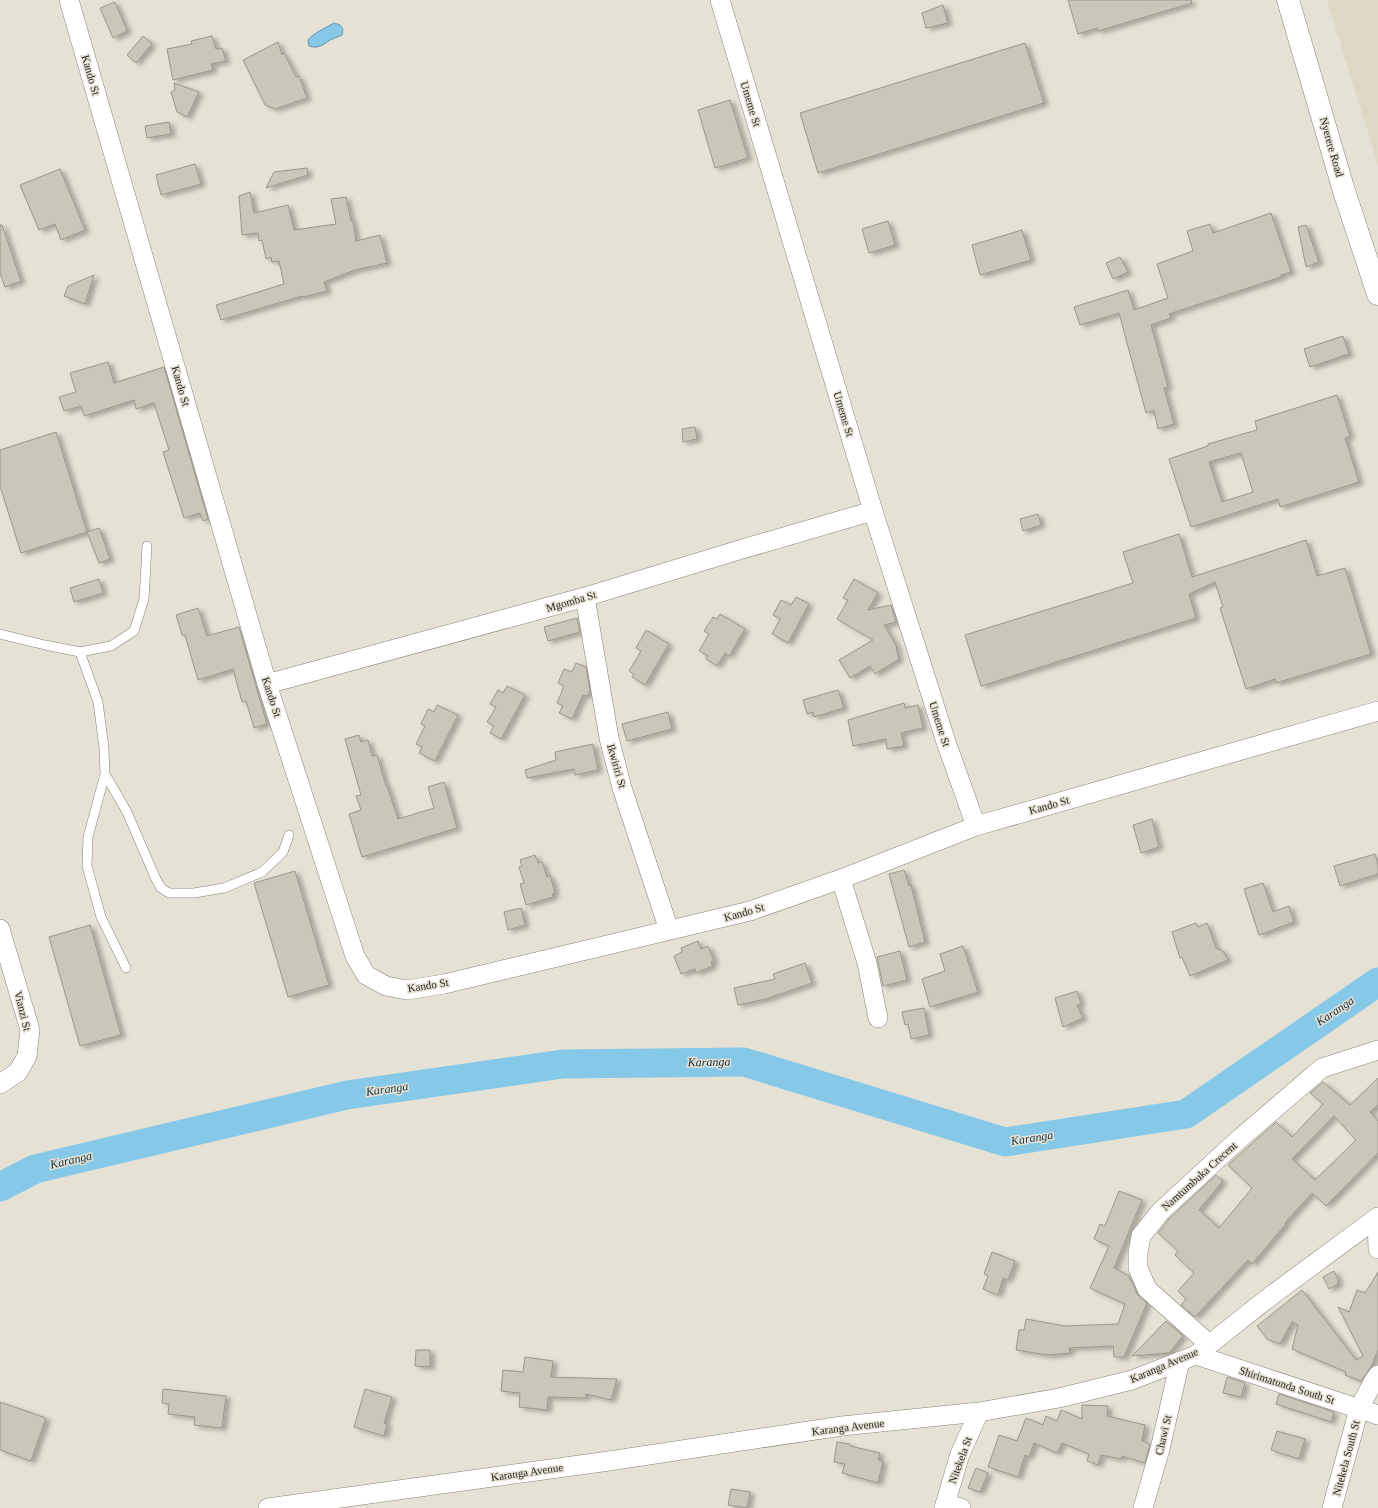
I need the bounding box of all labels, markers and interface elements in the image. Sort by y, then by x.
street label: Kando St [80,54,102,96]
street label: Umeme St [738,80,764,128]
street label: Nyerere Road [1318,116,1346,179]
street label: Kando St [170,365,192,407]
street label: Umeme St [831,390,857,438]
street label: Mgomba St [545,588,597,614]
street label: Kando St [260,676,284,718]
street label: Umeme St [927,700,953,748]
street label: Ikwiriri St [605,742,629,790]
street label: Kando St [1028,794,1070,816]
street label: Kando St [723,901,765,923]
street label: Kando St [407,976,449,994]
street label: Vianzi St [12,990,34,1032]
water label: Karanga [1313,993,1357,1029]
water label: Karanga [687,1055,730,1069]
water label: Karanga [364,1079,409,1099]
water label: Karanga [1009,1128,1054,1148]
street label: Namtumbuka Crecent [1159,1139,1239,1213]
water label: Karanga [48,1148,93,1172]
street label: Karanga Avenue [1128,1345,1200,1385]
street label: Shirimatunda South St [1238,1364,1336,1406]
street label: Chawi St [1153,1414,1173,1456]
street label: Karanga Avenue [811,1417,885,1437]
street label: Nitekela South St [1330,1419,1362,1497]
street label: Nitekela St [946,1435,974,1485]
street label: Karanga Avenue [490,1461,564,1483]

